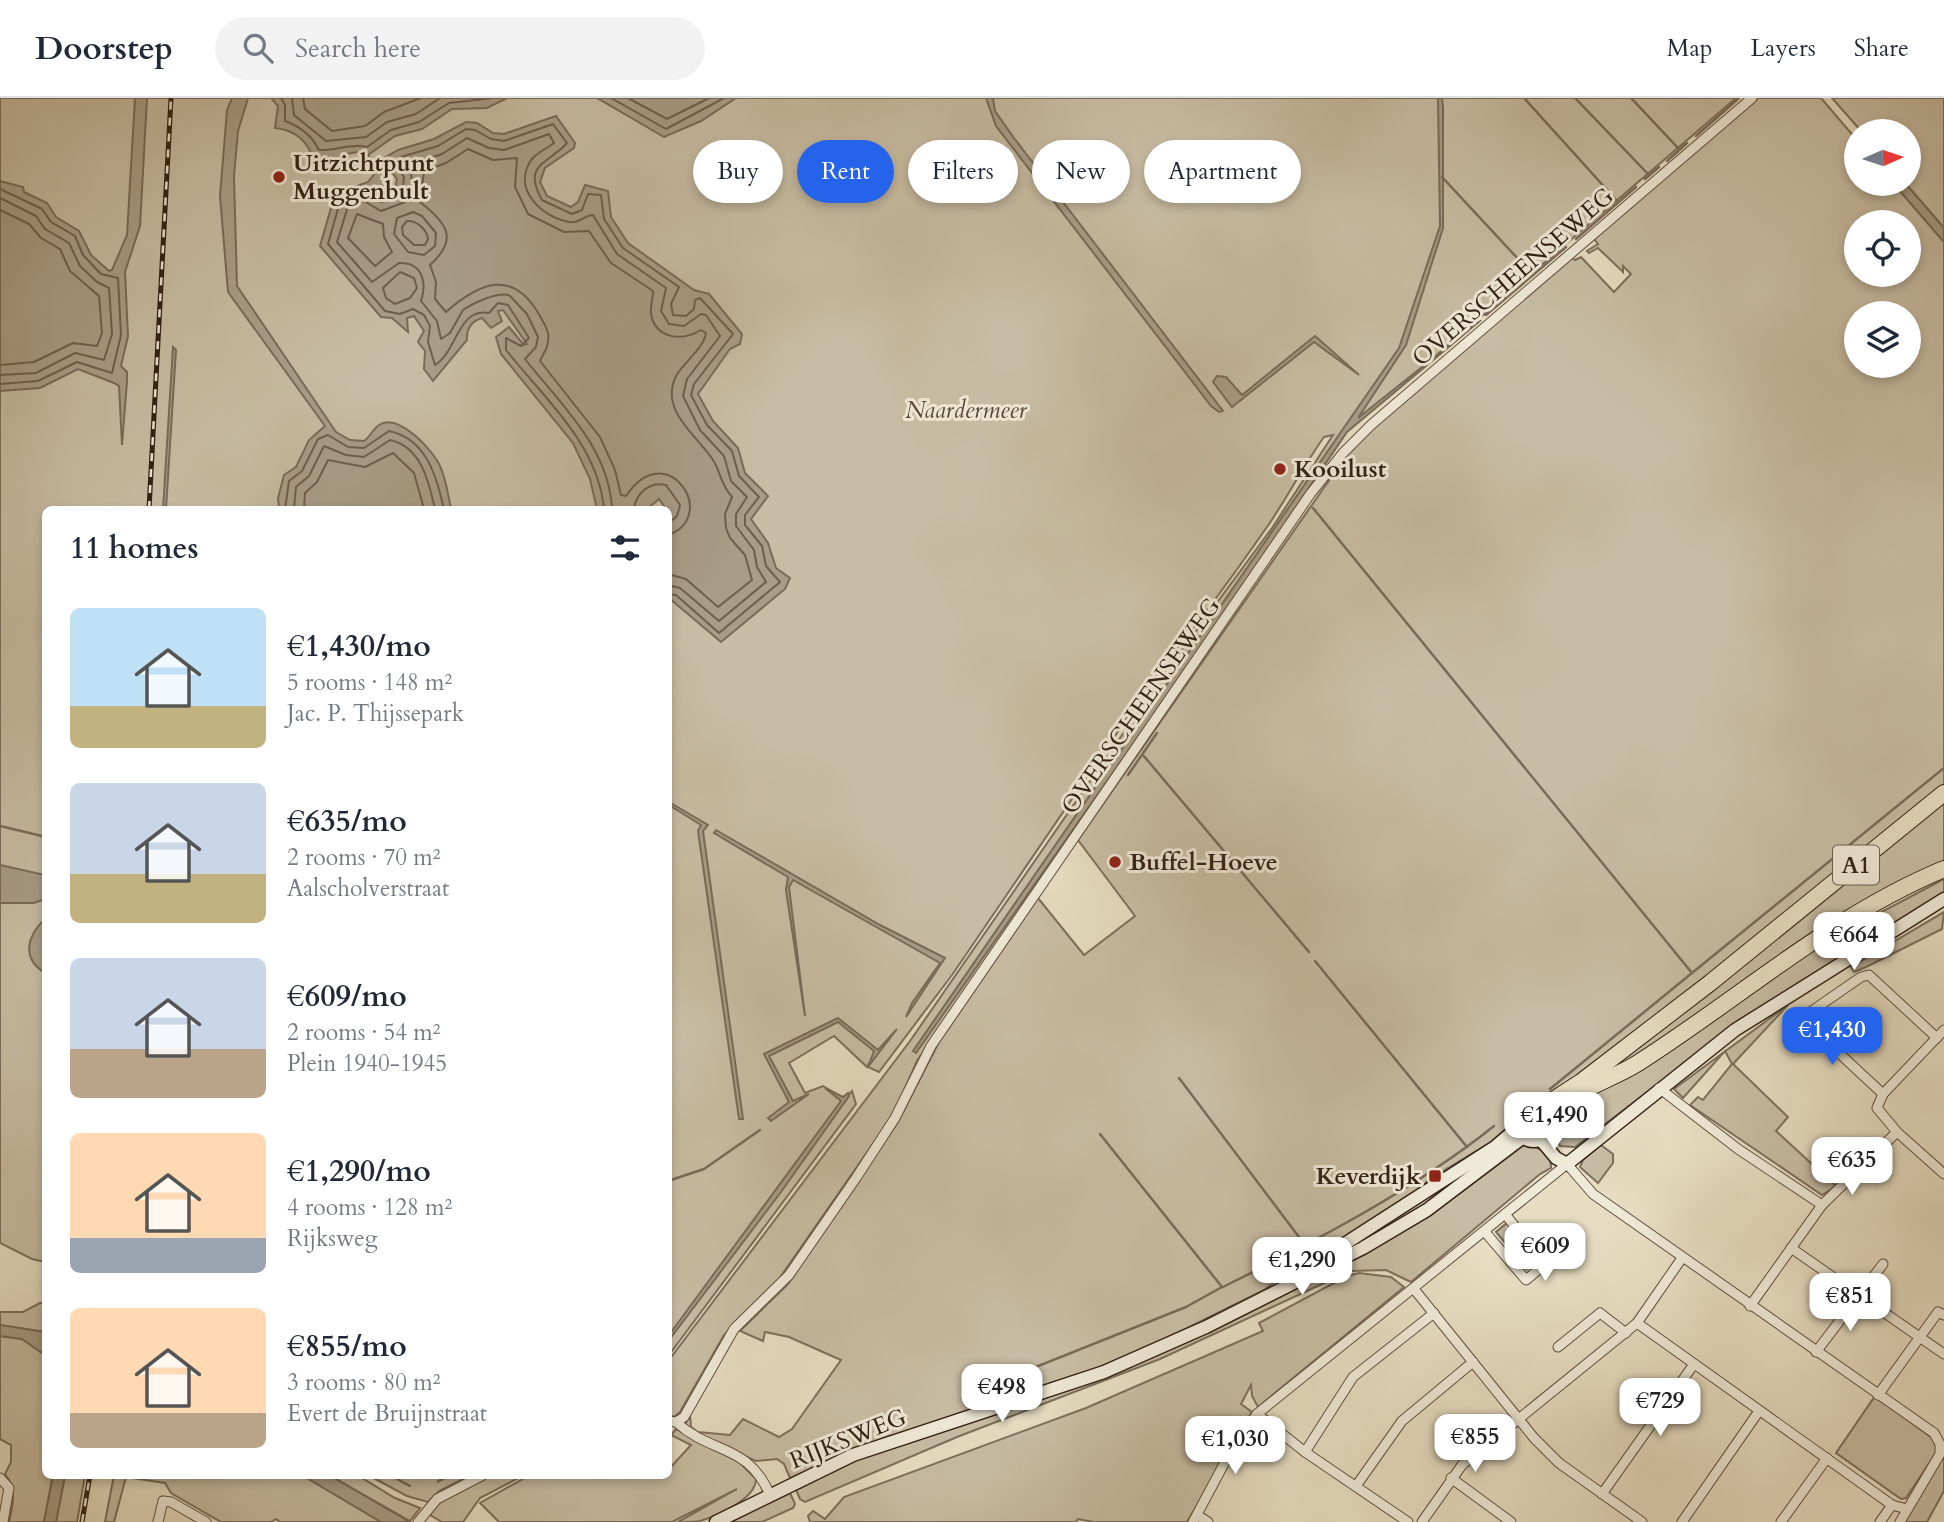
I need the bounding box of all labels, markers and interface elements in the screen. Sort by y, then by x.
search box [215,17,705,80]
text: Doorstep [35,26,173,71]
icon: search [239,29,277,67]
text: Search here [295,31,421,66]
text: Map [1667,32,1713,65]
text: Layers [1751,32,1816,65]
text: Share [1854,32,1909,65]
north arrow [1844,119,1922,196]
map controls [1844,119,1921,378]
chip: Buy [693,140,783,203]
chip: Rent [797,140,894,203]
chip: Filters [908,140,1018,203]
chip: New [1032,140,1130,203]
chip: Apartment [1144,140,1301,203]
place label: Uitzichtpunt Muggenbult [293,147,434,208]
marker: Uitzichtpunt Muggenbult [271,169,287,185]
street label: OVERSCHEENSEWEG [1405,180,1621,374]
button: locate [1844,210,1921,287]
button: layers [1844,301,1921,378]
park label: Naardermeer [905,394,1028,427]
place label: Kooilust [1294,453,1387,486]
marker: Kooilust [1272,461,1288,477]
text: 11 homes [70,528,199,569]
icon: filters [606,529,644,567]
street label: OVERSCHEENSEWEG [1054,591,1228,821]
text: €1,430/mo [287,626,431,667]
icon: home [126,636,210,720]
text: 5 rooms · 148 m² [287,667,452,698]
text: Jac. P. Thijssepark [287,698,464,729]
text: €635/mo [287,801,407,842]
icon: home [126,811,210,895]
text: 2 rooms · 70 m² [287,842,440,873]
place label: Buffel-Hoeve [1129,846,1278,879]
road number: A1 [1833,846,1879,884]
marker: Buffel-Hoeve [1107,854,1123,870]
text: Aalscholverstraat [287,873,449,904]
pin: €664 [1813,912,1895,972]
text: €664 [1829,919,1879,950]
text: €609/mo [287,976,407,1017]
icon: home [126,986,210,1070]
pin: €1,430 [1775,1007,1889,1067]
text: €1,430 [1798,1014,1866,1045]
text: 2 rooms · 54 m² [287,1017,440,1048]
text: Plein 1940-1945 [287,1048,447,1079]
pin: €1,490 [1497,1093,1611,1152]
text: €1,490 [1520,1099,1588,1130]
pin: €635 [1811,1138,1893,1197]
text: €635 [1827,1144,1877,1175]
text: €1,290/mo [287,1151,431,1192]
place label: Keverdijk [1316,1160,1421,1193]
icon: home [126,1161,210,1245]
marker: Keverdijk [1427,1168,1443,1184]
text: 4 rooms · 128 m² [287,1192,452,1223]
text: Rijksweg [287,1223,378,1254]
pin: €609 [1504,1224,1586,1283]
text: €609 [1520,1230,1570,1261]
pin: €1,290 [1245,1238,1359,1297]
text: €1,290 [1268,1244,1336,1275]
pin: €851 [1809,1274,1891,1333]
text: €851 [1825,1280,1875,1311]
text: €855/mo [287,1326,407,1367]
icon: home [126,1336,210,1420]
pin: €498 [961,1364,1043,1424]
text: 3 rooms · 80 m² [287,1367,440,1398]
text: €498 [977,1371,1027,1402]
pin: €729 [1619,1378,1701,1438]
text: €729 [1635,1385,1685,1416]
text: Evert de Bruijnstraat [287,1398,487,1429]
street label: RIJKSWEG [785,1401,911,1477]
pin: €855 [1434,1414,1516,1474]
pin: €1,030 [1178,1416,1292,1476]
text: €855 [1450,1421,1500,1452]
text: €1,030 [1201,1423,1269,1454]

